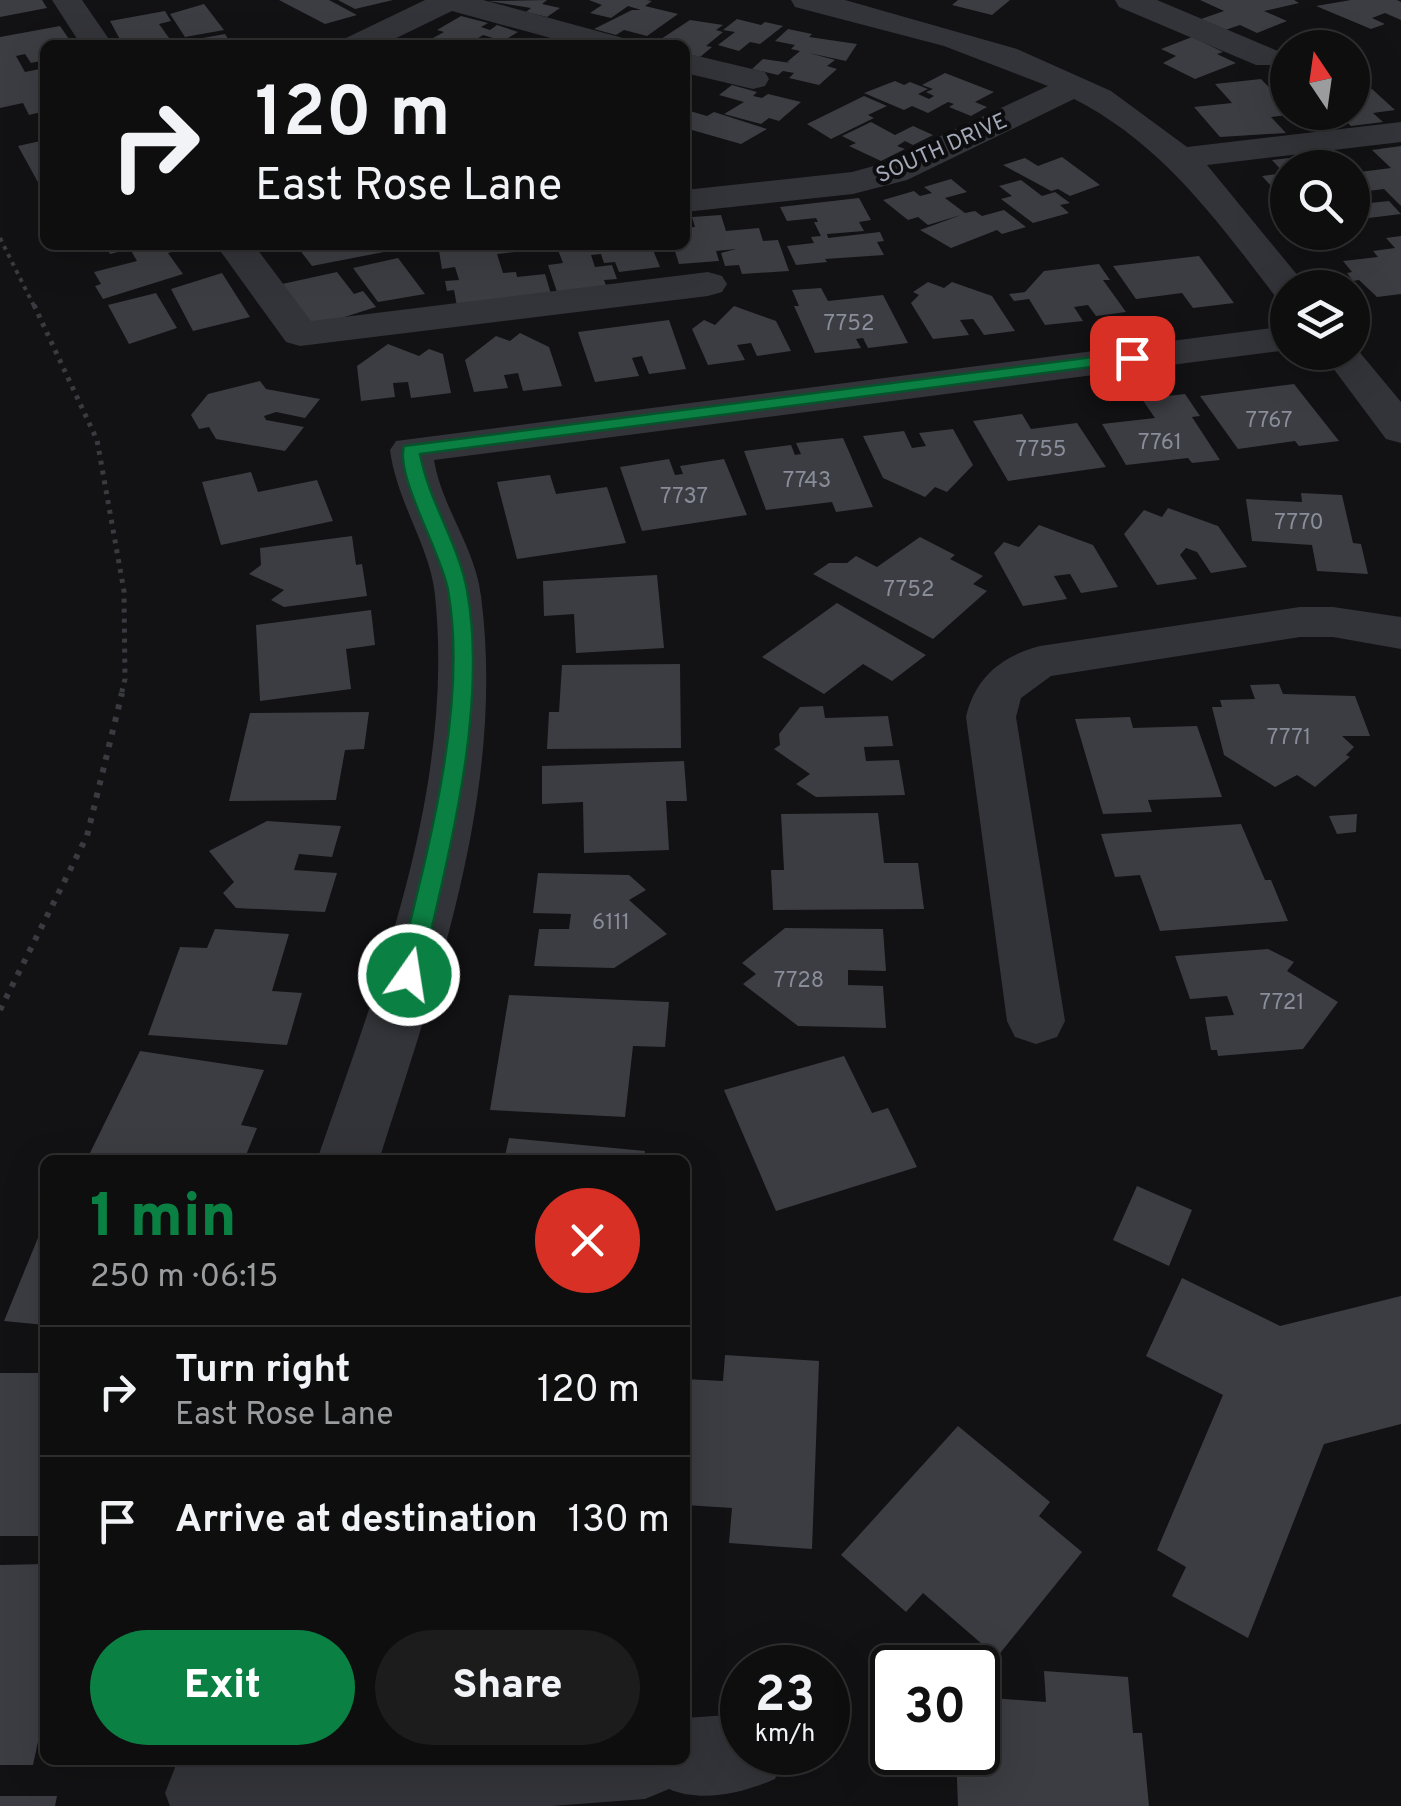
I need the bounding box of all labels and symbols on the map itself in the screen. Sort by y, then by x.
north arrow [1270,30,1370,130]
street label: SOUTH DRIVE [872,108,1012,190]
house number: 7752 [824,311,874,338]
pin [1090,316,1175,401]
house number: 7767 [1246,408,1292,435]
house number: 7761 [1138,430,1182,457]
house number: 7755 [1015,437,1067,464]
house number: 7743 [783,468,831,495]
house number: 7737 [660,484,708,511]
house number: 7770 [1274,510,1324,537]
house number: 7752 [884,577,934,604]
house number: 7771 [1267,725,1311,752]
house number: 6111 [592,910,630,937]
position arrow [357,923,461,1027]
house number: 7728 [774,968,824,995]
house number: 7721 [1259,990,1305,1017]
speed limit sign: 30 [870,1645,1000,1775]

